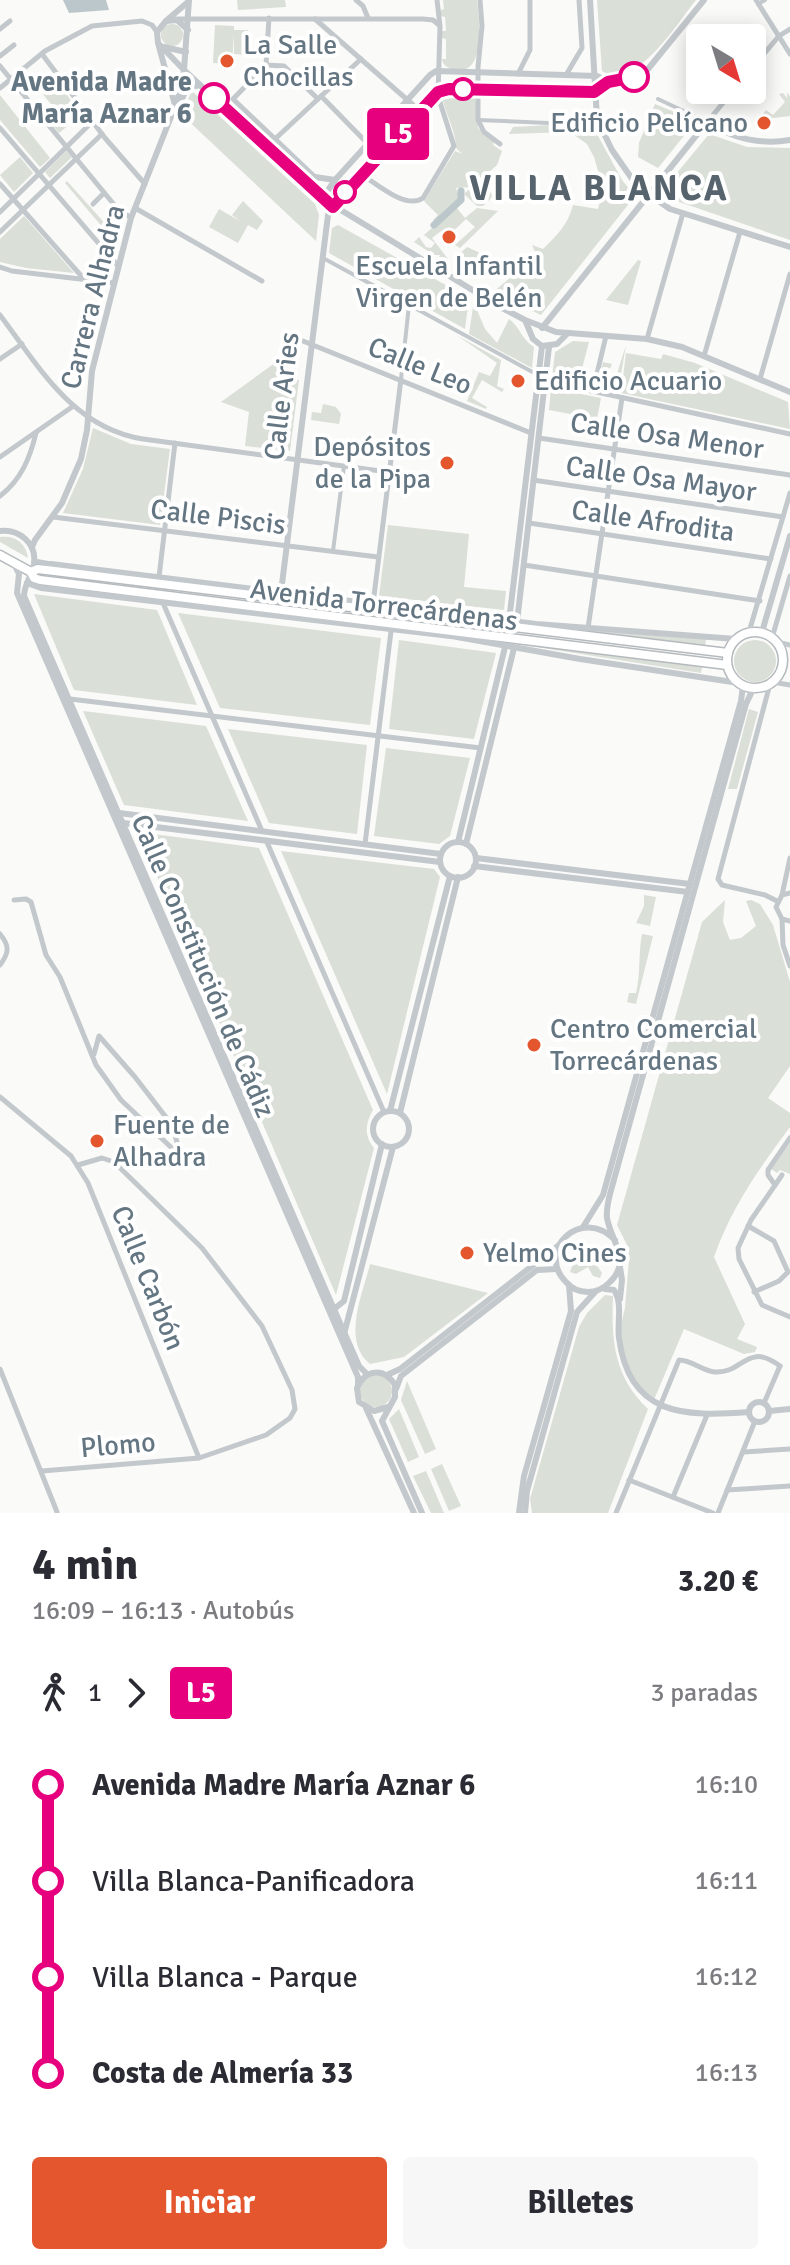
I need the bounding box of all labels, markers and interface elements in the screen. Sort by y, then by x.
north arrow [686,24,766,104]
map controls [686,24,766,104]
place label: La Salle Chocillas [243,28,353,94]
marker: La Salle Chocillas [218,52,236,70]
unlabelled marker [619,62,649,92]
place label: Avenida Madre María Aznar 6 [11,65,192,131]
unlabelled marker [452,78,474,100]
marker: Avenida Madre María Aznar 6 [199,83,229,113]
place label: Edificio Pelícano [550,106,748,140]
line badge: L5 [362,108,434,160]
marker: Edificio Pelícano [755,114,773,132]
text: L5 [383,117,413,151]
district label: VILLA BLANCA [469,166,729,211]
unlabelled marker [334,181,356,203]
street label: Carrera Alhadra [54,201,132,393]
marker: Escuela Infantil Virgen de Belén [440,228,458,246]
place label: Escuela Infantil Virgen de Belén [355,249,543,315]
street label: Calle Aries [257,330,307,462]
street label: Calle Leo [363,330,477,402]
place label: Edificio Acuario [534,364,722,398]
marker: Edificio Acuario [509,372,527,390]
street label: Calle Osa Menor [568,406,766,466]
place label: Depósitos de la Pipa [313,430,431,496]
street label: Calle Osa Mayor [564,449,759,509]
marker: Depósitos de la Pipa [438,454,456,472]
street label: Calle Piscis [148,492,288,542]
street label: Calle Afrodita [569,493,737,549]
street label: Avenida Torrecárdenas [248,572,520,638]
street label: Calle Constitución de Cádiz [124,809,282,1123]
place label: Centro Comercial Torrecárdenas [550,1012,757,1078]
marker: Centro Comercial Torrecárdenas [525,1036,543,1054]
place label: Fuente de Alhadra [113,1108,230,1174]
marker: Fuente de Alhadra [88,1132,106,1150]
street label: Calle Carbón [104,1201,192,1355]
place label: Yelmo Cines [483,1236,627,1270]
marker: Yelmo Cines [458,1244,476,1262]
street label: Plomo [79,1425,157,1465]
text: 4 min [32,1538,138,1592]
text: 3.20 € [678,1563,758,1600]
text: 16:09 – 16:13 · Autobús [32,1595,294,1627]
icon: walk [32,1671,76,1715]
icon: forward [114,1671,158,1715]
text: L5 [186,1676,216,1710]
text: 1 [88,1677,102,1709]
text: 3 paradas [650,1677,758,1709]
text: Avenida Madre María Aznar 6 [92,1767,475,1804]
text: 16:10 [695,1769,758,1801]
text: Villa Blanca-Panificadora [92,1863,415,1900]
text: 16:11 [695,1865,758,1897]
text: Villa Blanca - Parque [92,1959,358,1996]
text: 16:12 [695,1961,758,1993]
text: Costa de Almería 33 [92,2055,353,2092]
text: 16:13 [695,2057,758,2089]
button: Iniciar [32,2157,387,2249]
button: Billetes [403,2157,758,2249]

